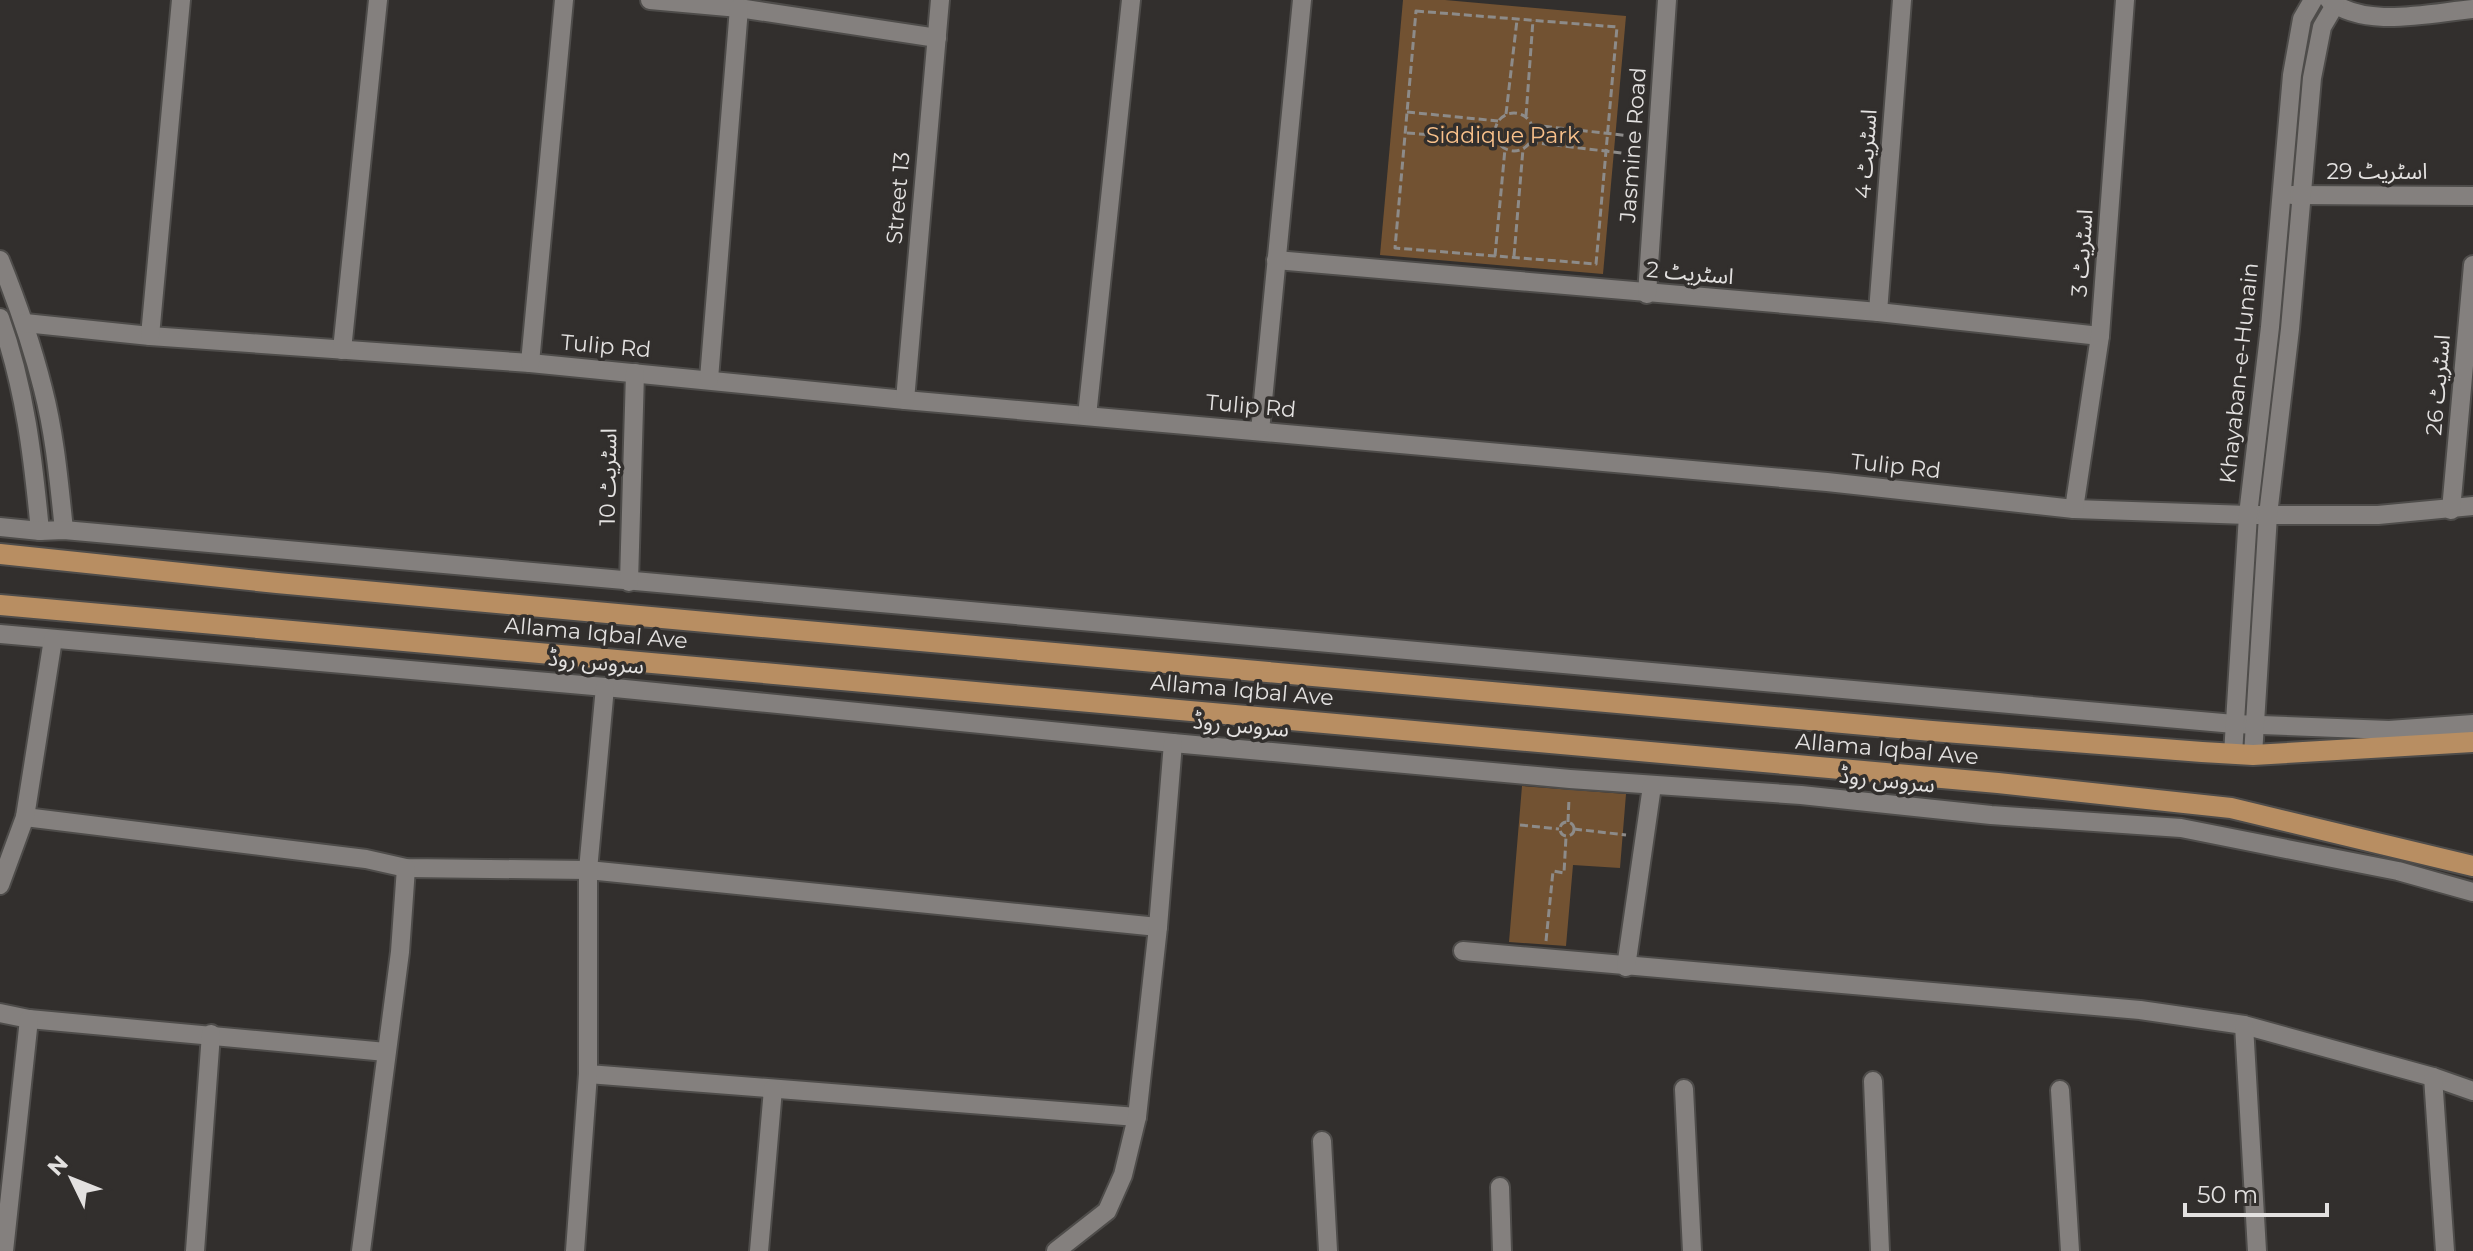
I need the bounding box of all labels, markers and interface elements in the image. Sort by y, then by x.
street label: Jasmine Road [1614,67,1652,224]
street label: اسٹریٹ 4 [1849,108,1883,200]
park label: Siddique Park [1426,122,1581,149]
street label: Street 13 [881,151,915,245]
street label: اسٹریٹ 29 [2326,158,2428,185]
street label: اسٹریٹ 3 [2065,208,2099,298]
street label: اسٹریٹ 2 [1645,256,1735,290]
street label: Khayaban-e-Hunain [2214,261,2264,485]
street label: Tulip Rd [560,329,652,363]
street label: اسٹریٹ 26 [2420,334,2456,436]
street label: Tulip Rd [1205,389,1297,423]
street label: اسٹریٹ 10 [594,428,622,526]
street label: Tulip Rd [1850,448,1942,484]
street label: Allama Iqbal Ave [503,612,689,654]
street label: سروس روڈ [547,644,645,680]
street label: Allama Iqbal Ave [1149,669,1335,711]
street label: سروس روڈ [1192,707,1290,743]
street label: Allama Iqbal Ave [1794,728,1980,770]
street label: سروس روڈ [1838,762,1936,798]
north arrow [32,1139,112,1219]
text: N [42,1150,74,1181]
scale bar [2185,1167,2327,1217]
text: 50 m [2197,1180,2258,1209]

